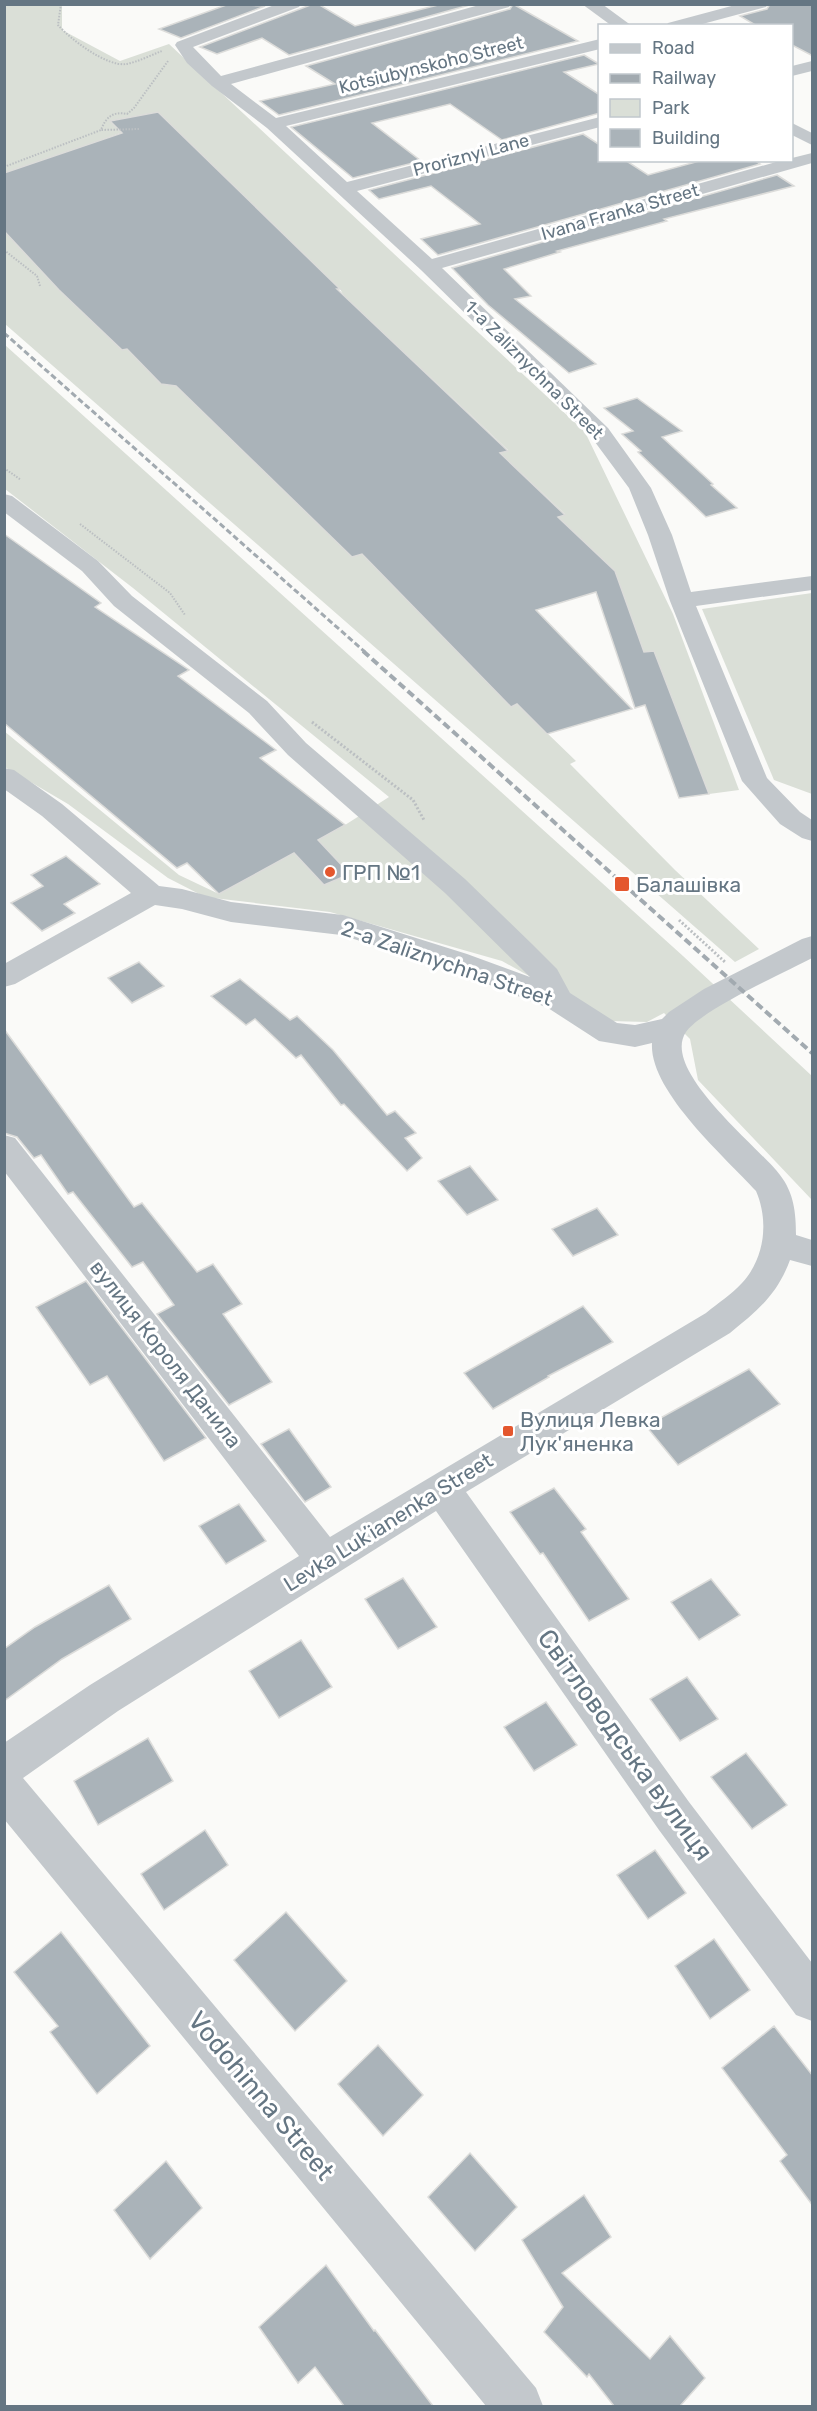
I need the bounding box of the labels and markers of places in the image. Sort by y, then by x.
place label: ГРП №1 [342,860,420,885]
marker: ГРП №1 [323,865,337,879]
place label: Балашівка [636,872,741,897]
marker: Балашівка [613,875,631,893]
place label: Вулиця Левка Лук'яненка [520,1407,661,1456]
marker: Вулиця Левка Лук'яненка [501,1424,515,1438]

